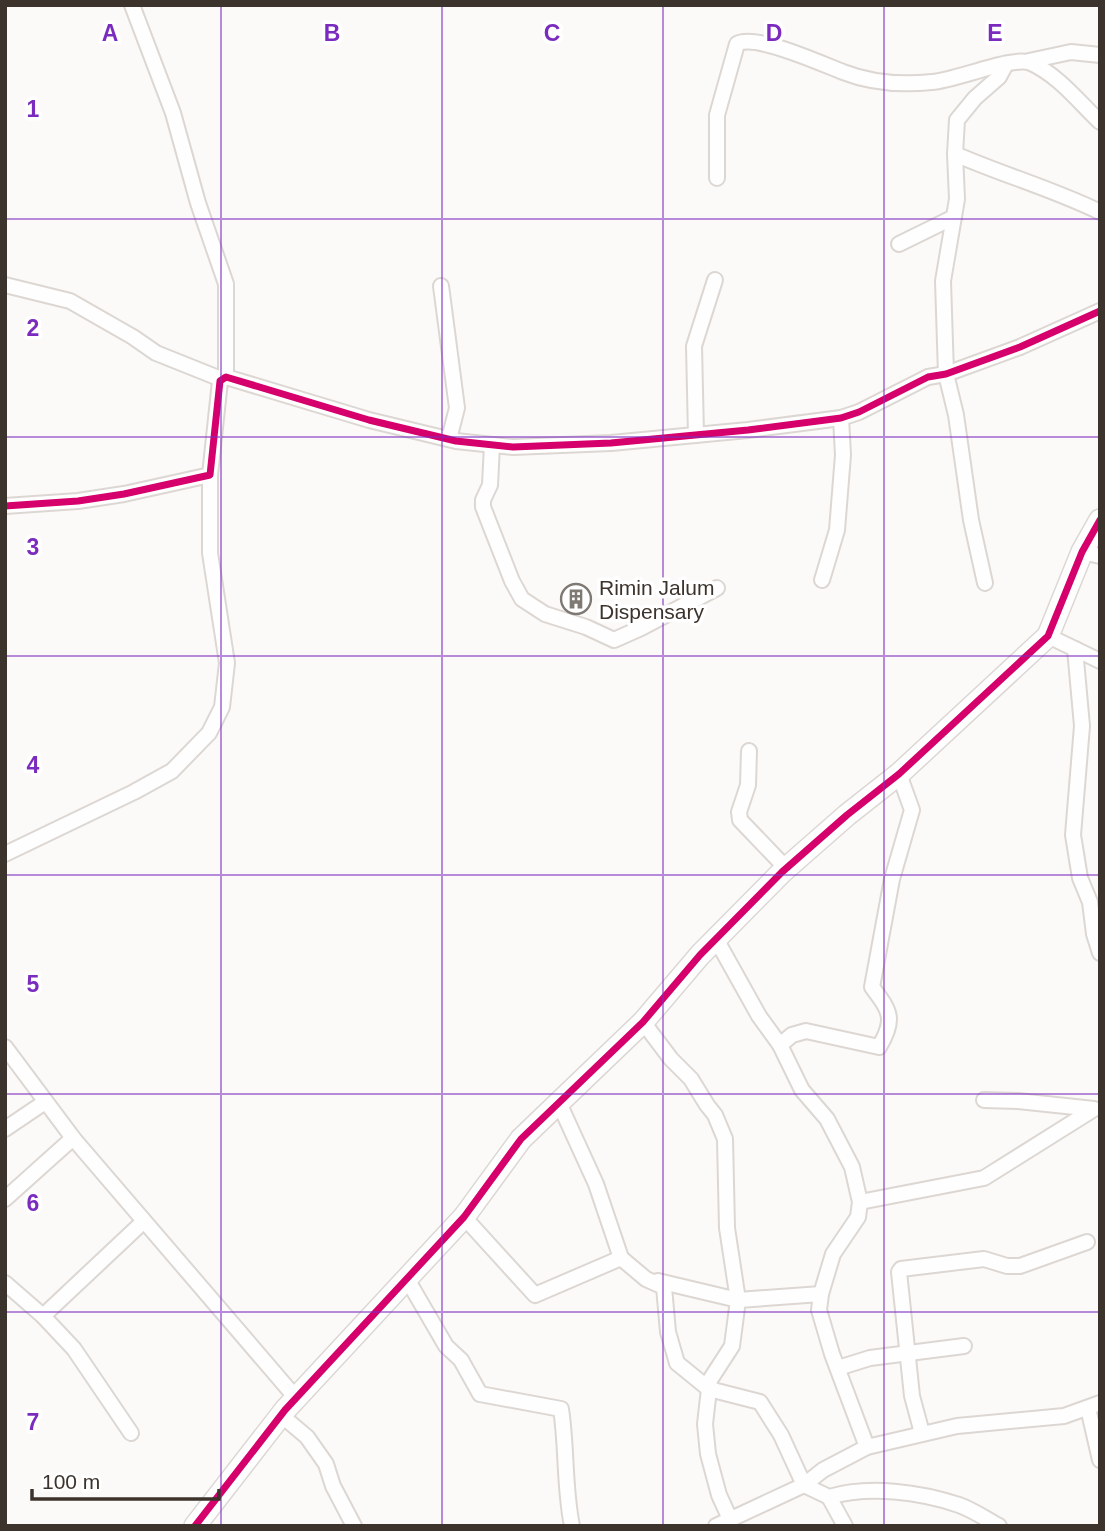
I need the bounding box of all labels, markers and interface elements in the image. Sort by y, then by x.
text: A [102,20,118,46]
text: B [324,20,340,46]
text: C [544,20,560,46]
text: D [766,20,782,46]
text: E [987,20,1003,46]
text: 1 [27,96,40,122]
text: 2 [27,315,39,341]
text: 3 [27,534,39,560]
place label: Rimin Jalum Dispensary [599,576,715,623]
building icon: Rimin Jalum Dispensary [559,582,593,616]
text: 4 [27,752,40,778]
text: 5 [27,971,40,997]
text: 6 [27,1190,39,1216]
text: 7 [27,1409,39,1435]
scale bar [32,1458,219,1502]
text: 100 m [42,1470,100,1493]

